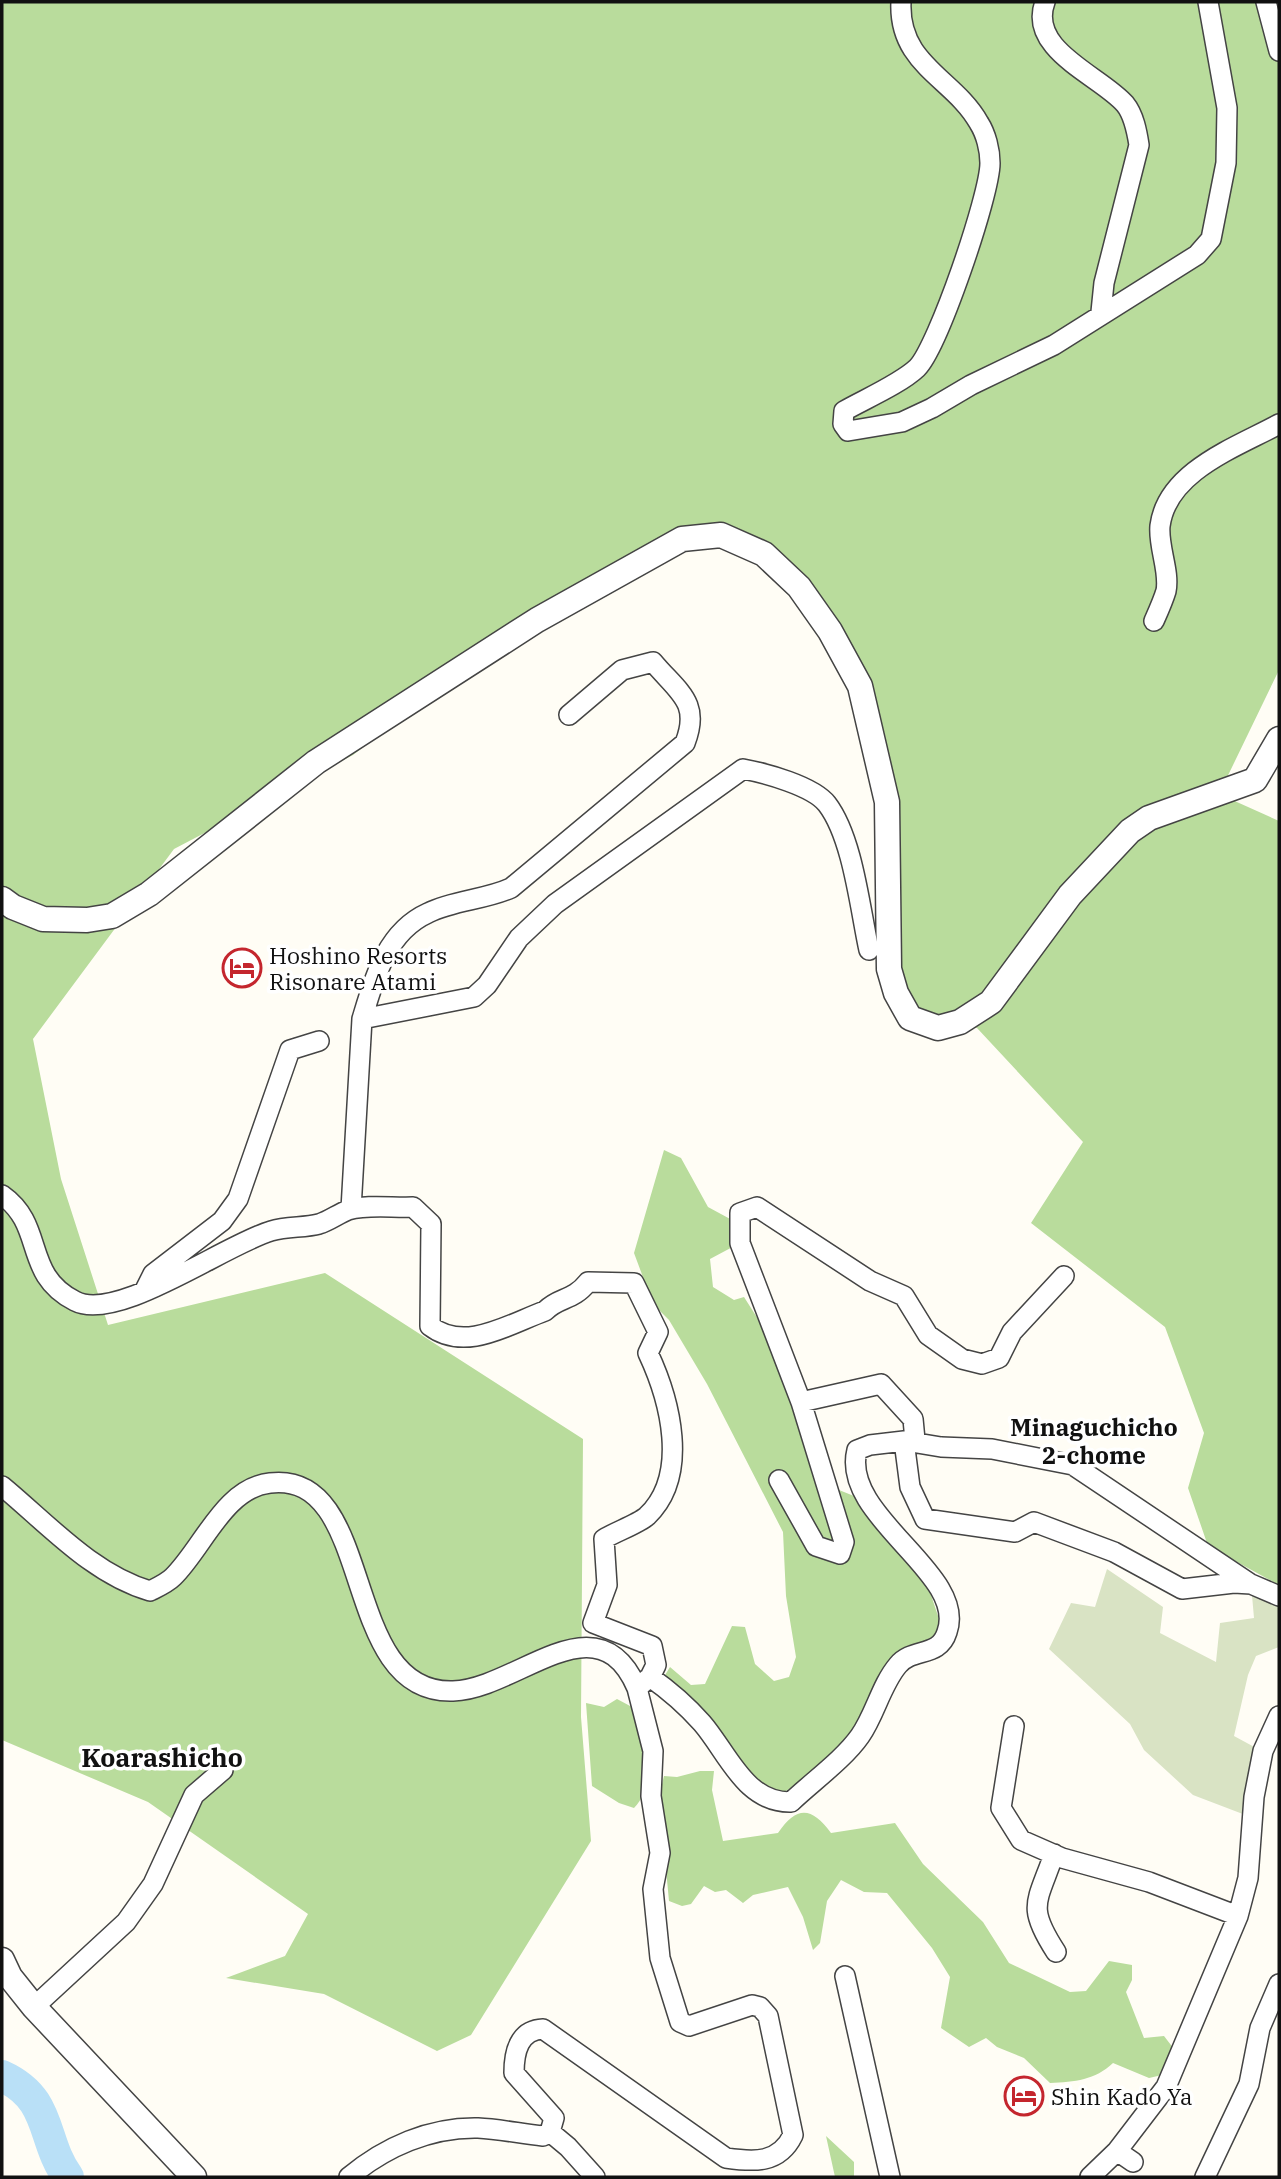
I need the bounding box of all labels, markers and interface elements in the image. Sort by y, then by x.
place label: Hoshino Resorts Risonare Atami [269,940,447,996]
hotel icon: Hoshino Resorts Risonare Atami [221,947,263,989]
district label: Minaguchicho 2-chome [1010,1411,1178,1471]
district label: Koarashicho [81,1740,243,1774]
hotel icon: Shin Kado Ya [1003,2075,1045,2117]
place label: Shin Kado Ya [1051,2081,1192,2111]

